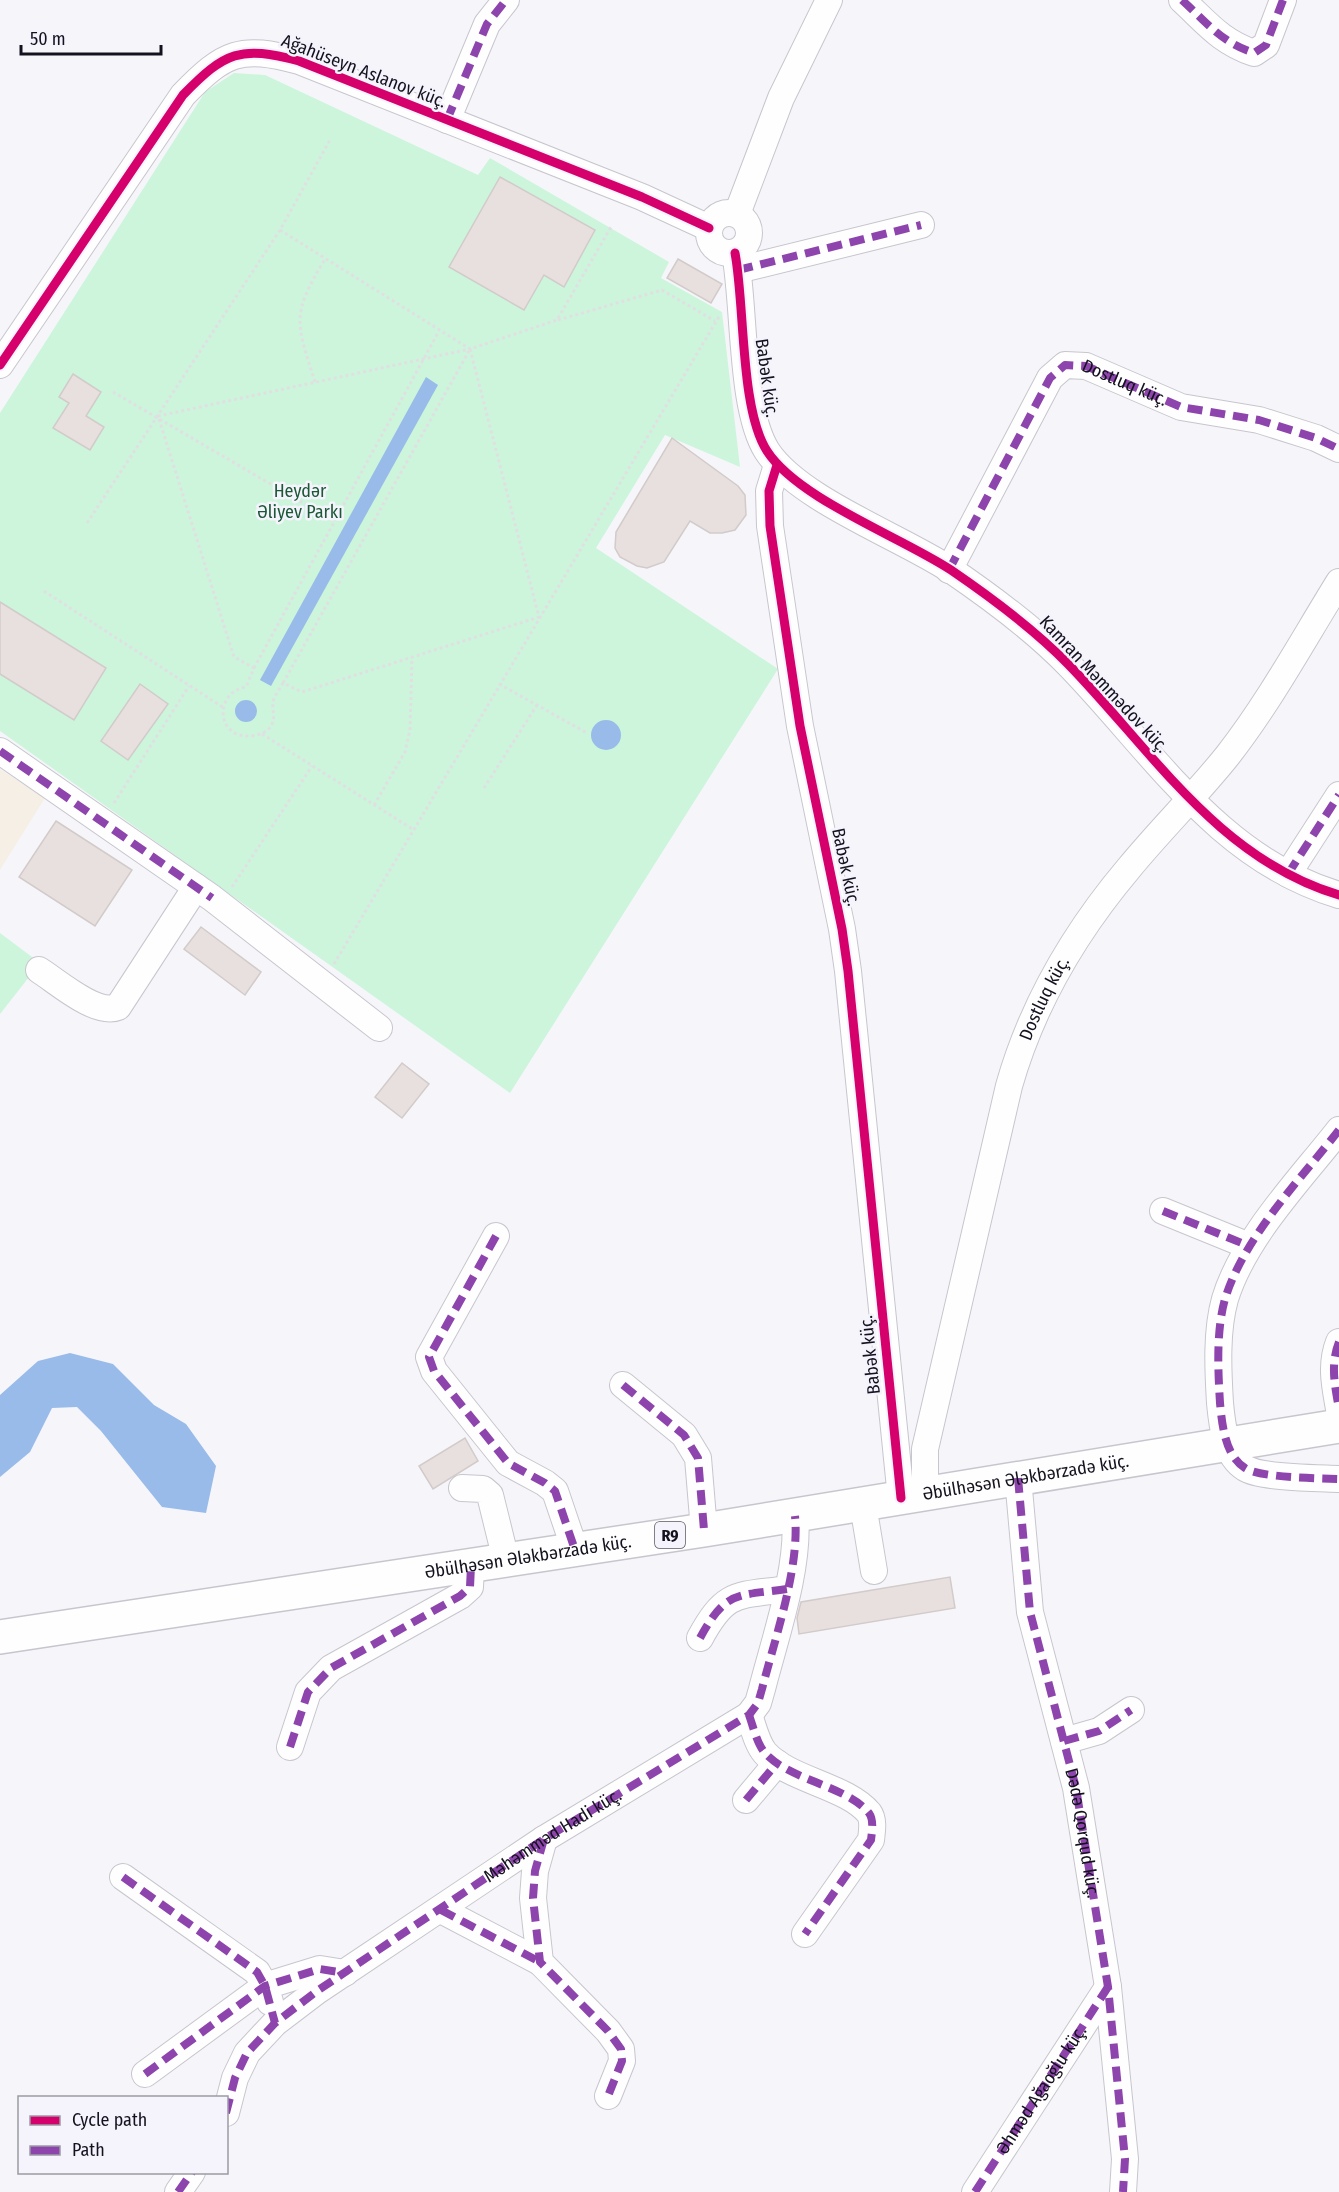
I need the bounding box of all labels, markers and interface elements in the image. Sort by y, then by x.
scale bar [21,18,160,56]
text: 50 m [30,28,66,50]
street label: Ağahüseyn Aslanov küç. [279,29,450,113]
street label: Babək küç. [751,337,783,419]
street label: Dostluq küç. [1079,355,1171,411]
park label: Heydər Əliyev Parkı [257,480,343,523]
street label: Kamran Məmmədov küç. [1035,611,1173,757]
street label: Babək küç. [827,826,865,908]
street label: Dostluq küç. [1014,952,1074,1044]
street label: Babək küç. [855,1314,885,1396]
street label: Əbülhəsən Ələkbərzadə küç. [921,1450,1131,1505]
road number: R9 [655,1522,685,1548]
street label: Əbülhəsən Ələkbərzadə küç. [423,1530,633,1583]
street label: Dədə Qorqud küç. [1060,1766,1105,1900]
street label: Məhəmməd Hadi küç. [480,1784,625,1887]
street label: Əhməd Ağaoğlu küç. [992,2021,1091,2158]
legend [18,2096,228,2174]
text: Cycle path [72,2109,147,2131]
text: Path [72,2139,105,2161]

